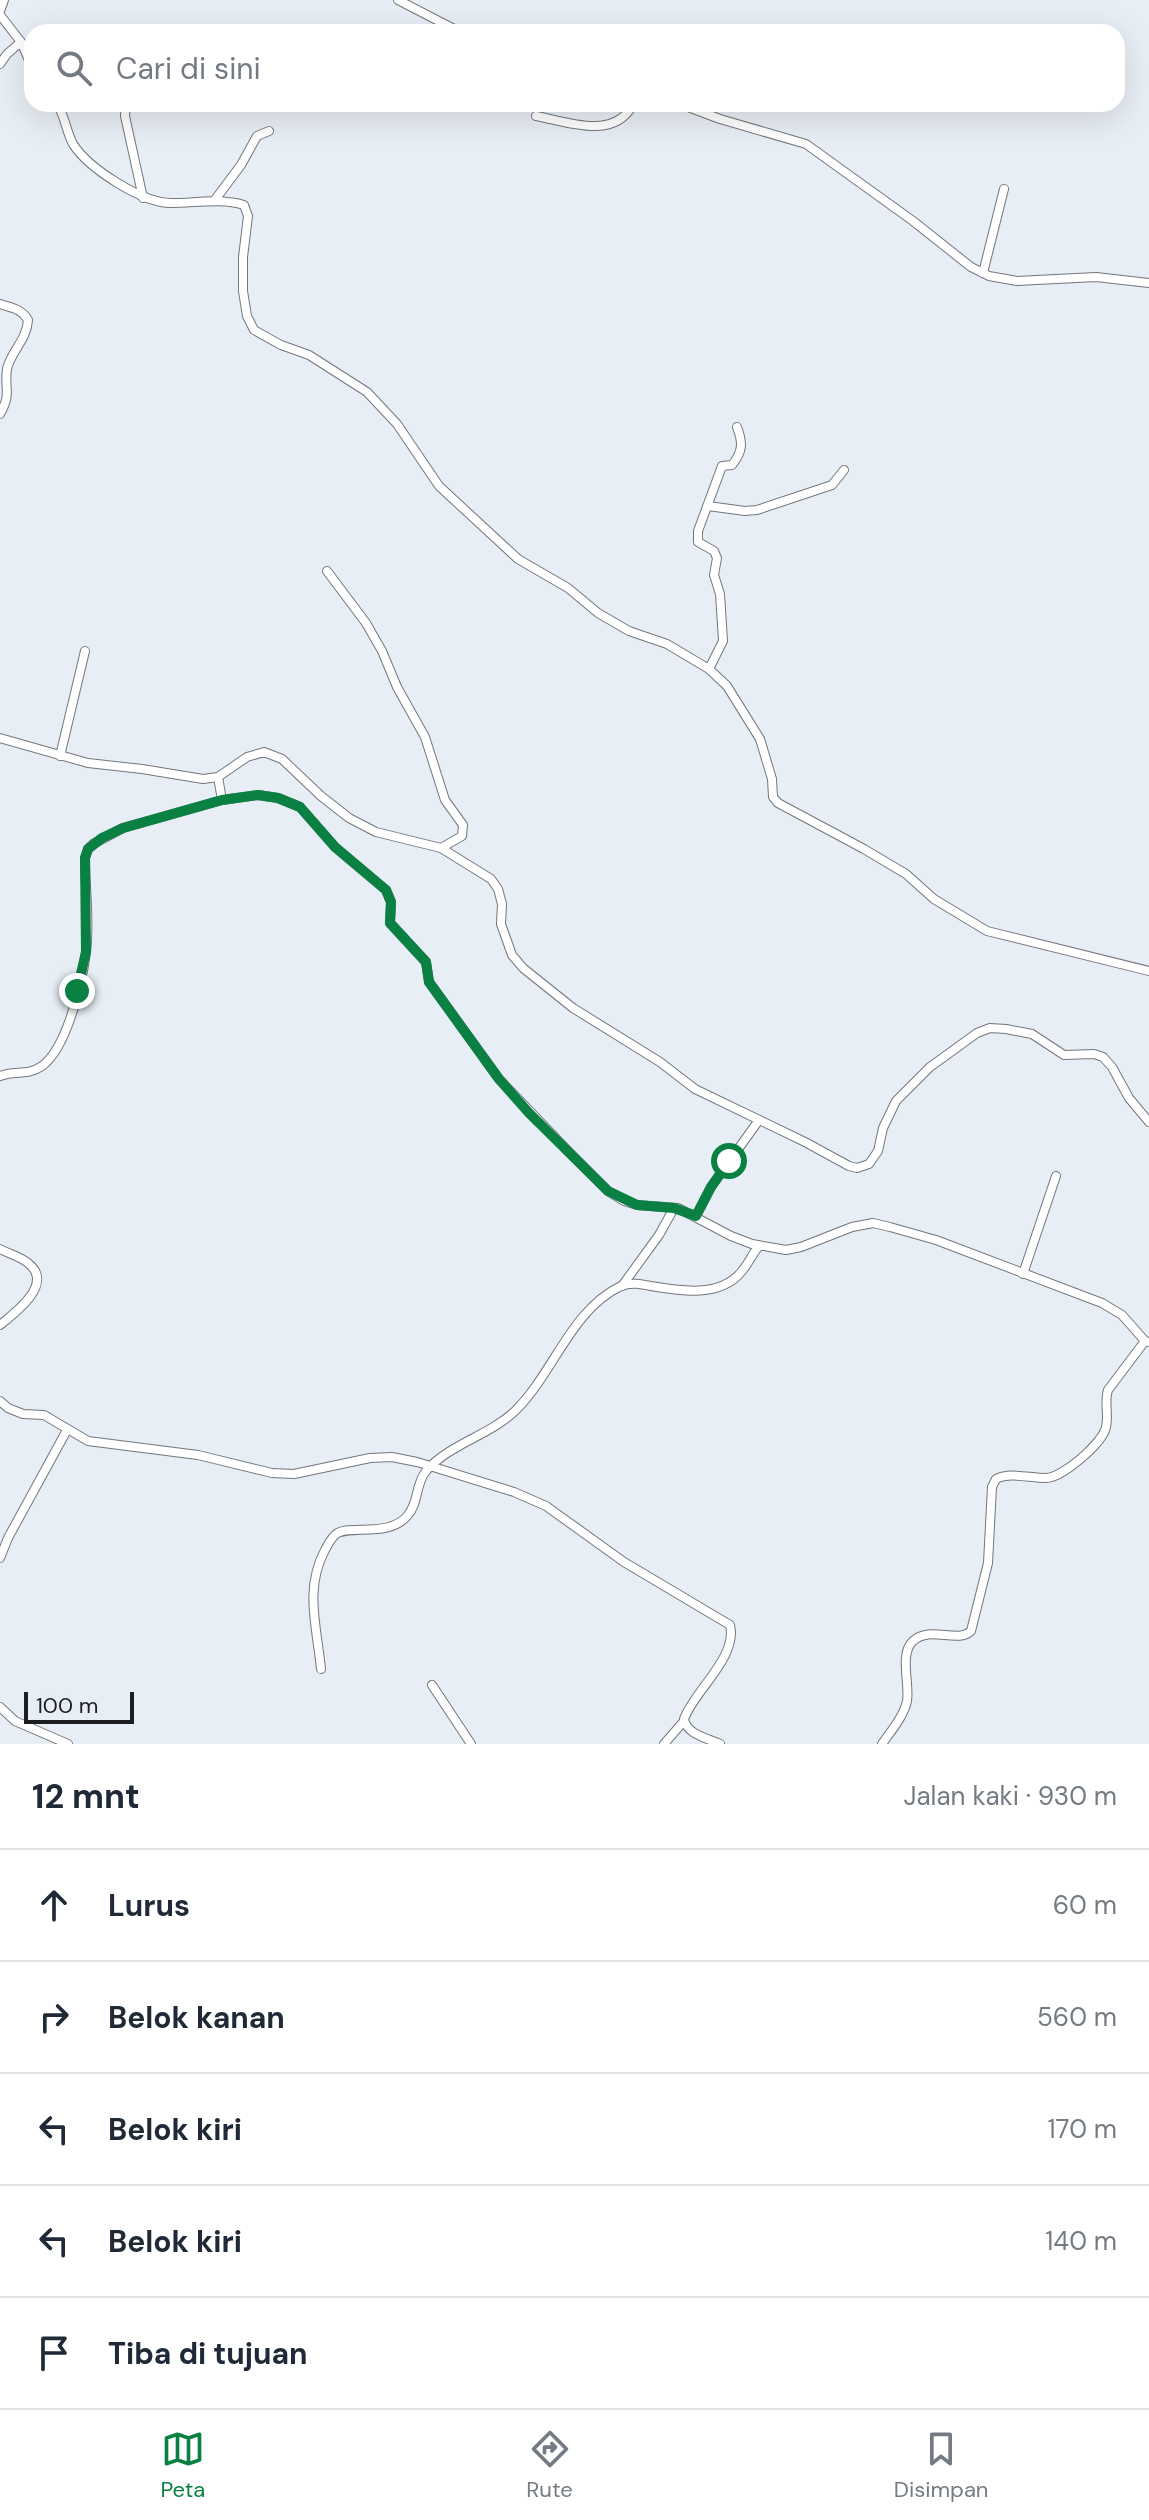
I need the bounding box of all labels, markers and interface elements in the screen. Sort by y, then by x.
search box [24,24,1125,112]
icon: search [52,46,96,90]
text: Cari di sini [116,49,261,88]
route end [59,973,95,1009]
route start [711,1143,747,1179]
scale bar [24,1688,134,1724]
text: 100 m [36,1691,98,1720]
text: 12 mnt [32,1774,140,1819]
text: Jalan kaki · 930 m [903,1779,1117,1813]
icon: ahead [32,1883,76,1927]
text: Lurus [108,1886,190,1925]
text: 60 m [1053,1888,1117,1922]
icon: right [32,1995,76,2039]
text: Belok kanan [108,1998,285,2037]
text: 560 m [1037,2000,1117,2034]
icon: left [32,2107,76,2151]
text: Belok kiri [108,2110,242,2149]
text: 170 m [1048,2112,1117,2146]
icon: left [32,2219,76,2263]
text: Belok kiri [108,2222,242,2261]
text: 140 m [1045,2224,1117,2258]
icon: arrive [32,2331,76,2375]
text: Tiba di tujuan [108,2334,308,2373]
tab: Peta [160,2427,205,2504]
tab: Rute [526,2427,573,2504]
tab: Disimpan [894,2427,988,2504]

